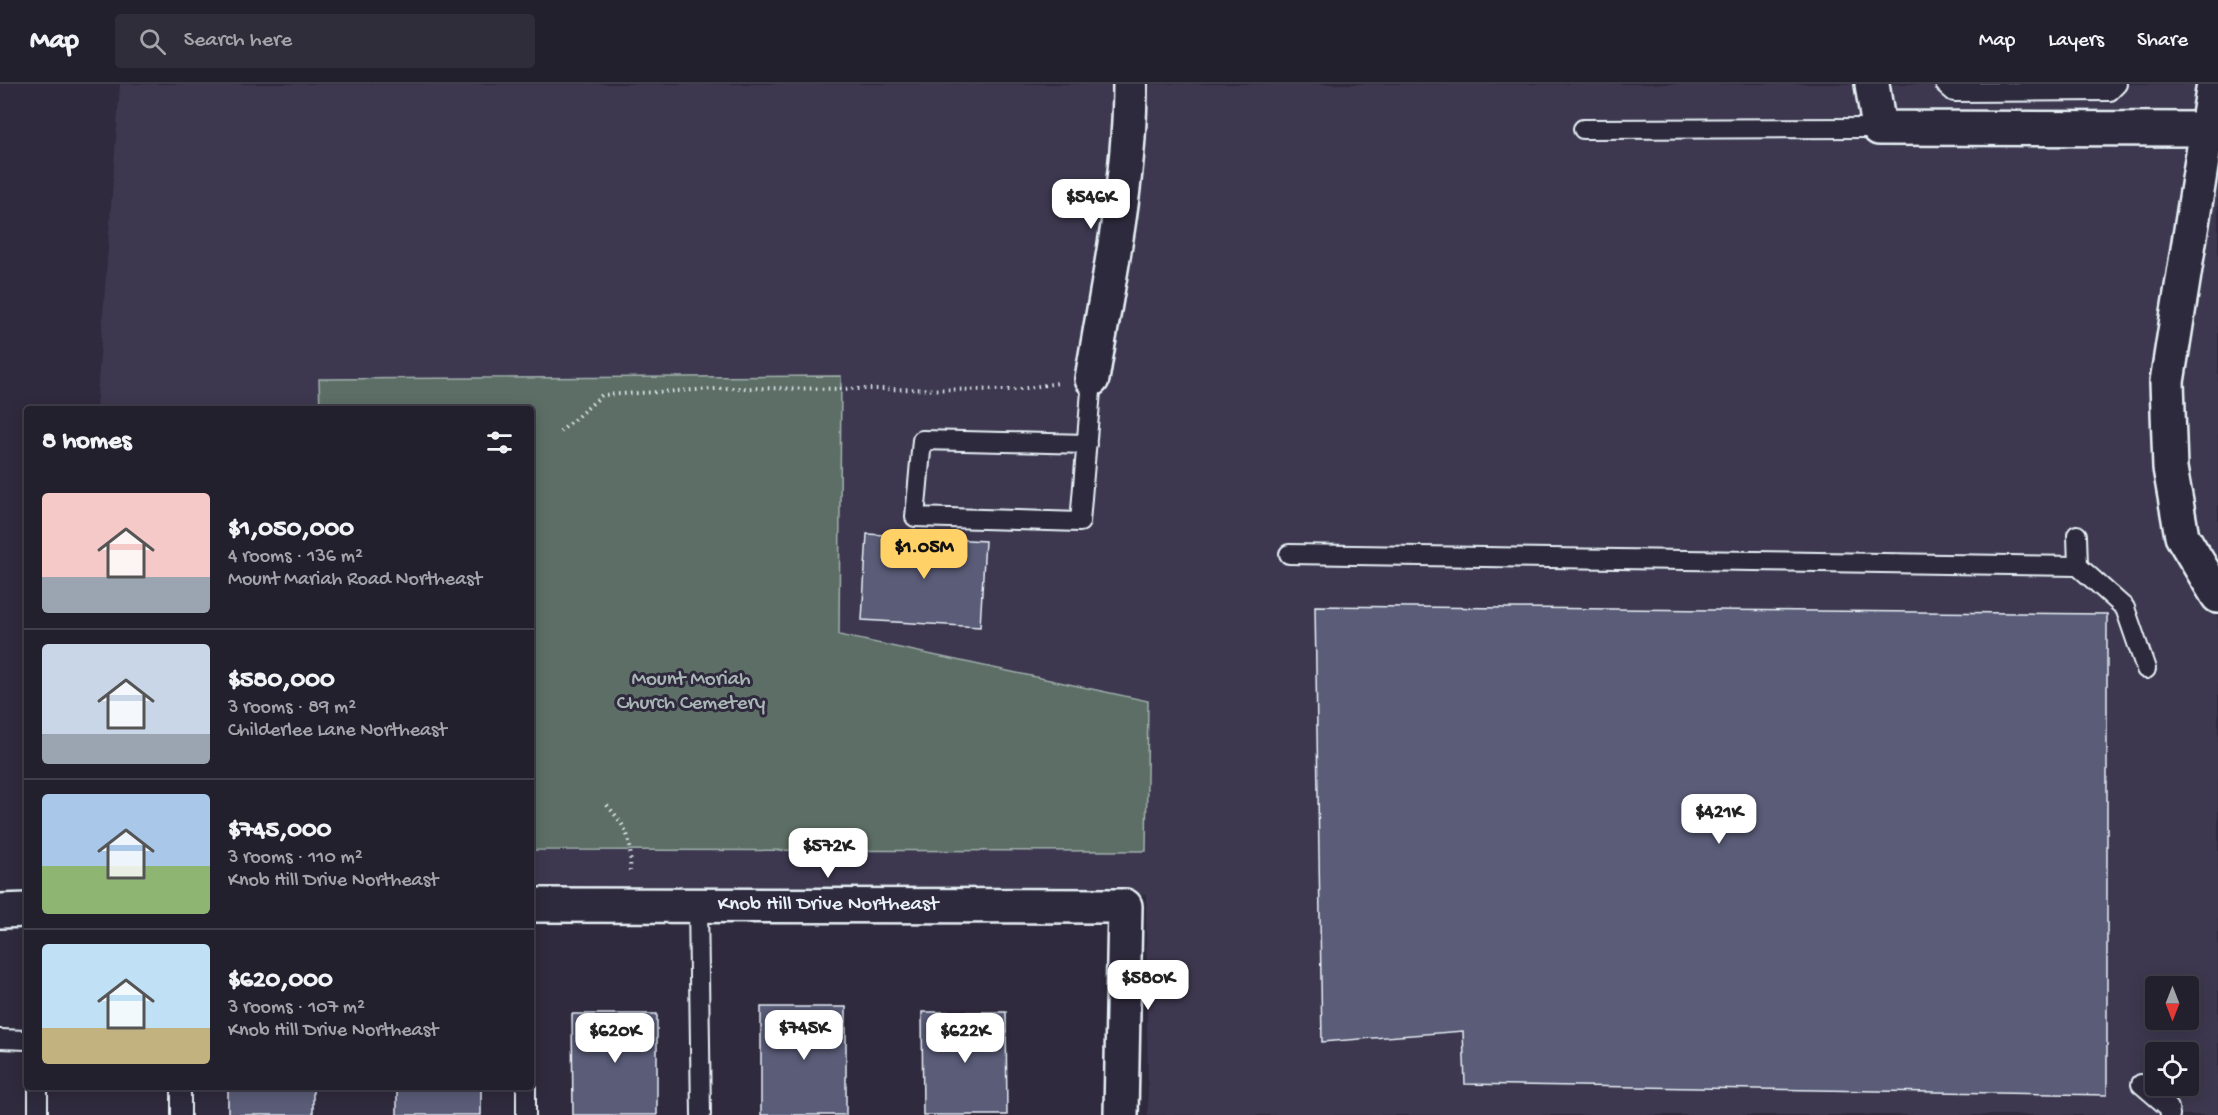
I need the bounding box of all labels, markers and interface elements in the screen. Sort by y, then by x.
search box [115,14,535,68]
text: Map [30,25,79,58]
icon: search [136,25,169,58]
text: Search here [184,28,292,54]
text: Map [1979,29,2015,54]
text: Layers [2048,29,2104,54]
text: Share [2137,29,2188,54]
pin: $546K [1049,179,1133,230]
text: $546K [1066,187,1116,210]
icon: filters [483,426,516,459]
text: 8 homes [42,427,131,458]
text: $1,050,000 [228,515,354,546]
icon: home [90,517,162,589]
pin: $1.05M [875,529,973,580]
text: $1.05M [894,537,954,560]
text: 4 rooms · 136 m² [228,546,363,569]
text: Mount Mariah Road Northeast [228,569,482,592]
text: $580,000 [228,666,335,697]
icon: home [90,668,162,740]
park label: Mount Moriah Church Cemetery [617,668,765,717]
text: 3 rooms · 89 m² [228,697,356,720]
text: Childerlee Lane Northeast [228,720,447,743]
pin: $421K [1677,794,1761,845]
text: $421K [1695,802,1743,825]
text: $745,000 [228,816,332,847]
icon: home [90,818,162,890]
pin: $572K [786,828,870,879]
text: $572K [803,836,853,859]
text: 3 rooms · 110 m² [228,847,363,870]
text: Knob Hill Drive Northeast [228,870,438,893]
street label: Knob Hill Drive Northeast [718,893,941,918]
pin: $580K [1106,960,1190,1011]
text: $620,000 [228,966,333,997]
icon: home [90,968,162,1040]
text: $580K [1122,968,1174,991]
north arrow [2145,976,2199,1030]
map controls [2145,976,2199,1096]
text: 3 rooms · 107 m² [228,997,365,1020]
pin: $745K [762,1010,846,1061]
pin: $620K [573,1013,657,1064]
pin: $622K [923,1013,1007,1064]
text: $745K [779,1018,829,1041]
text: Knob Hill Drive Northeast [228,1020,438,1043]
text: $620K [589,1021,641,1044]
text: $622K [940,1021,990,1044]
button: locate [2145,1042,2199,1096]

